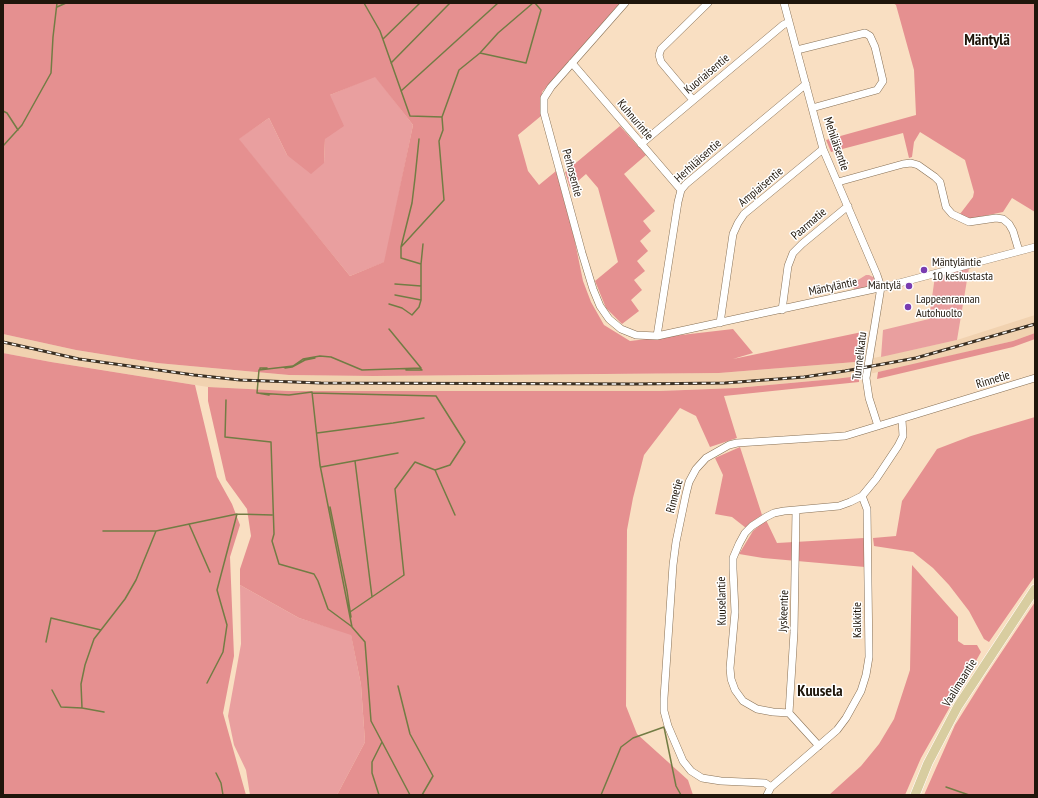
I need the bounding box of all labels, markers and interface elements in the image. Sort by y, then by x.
district label: Mäntylä [964,30,1010,50]
street label: Kuoriaisentie [682,51,732,97]
street label: Kuhnurintie [614,97,656,143]
street label: Mehiläisentie [820,115,852,173]
street label: Herhiläisentie [672,136,724,186]
street label: Perhosentie [559,148,585,198]
street label: Ampiaisentie [736,164,786,210]
street label: Paarmatie [789,205,829,243]
place label: Mäntyläntie 10 keskustasta [932,256,993,284]
marker: Mäntyläntie 10 keskustasta [919,265,929,275]
street label: Mäntyläntie [807,275,859,299]
place label: Mäntylä [868,279,901,293]
marker: Mäntylä [904,281,914,291]
place label: Lappeenrannan Autohuolto [916,293,980,321]
marker: Lappeenrannan Autohuolto [903,302,913,312]
street label: Tunnelikatu [850,331,870,381]
street label: Rinnetie [974,368,1012,392]
street label: Rinnetie [664,477,686,515]
street label: Kuuselantie [714,576,730,626]
street label: Jyskeentie [776,590,792,632]
street label: Kalkkitie [851,602,865,638]
street label: Vaalimaantie [940,656,980,710]
district label: Kuusela [797,681,843,701]

